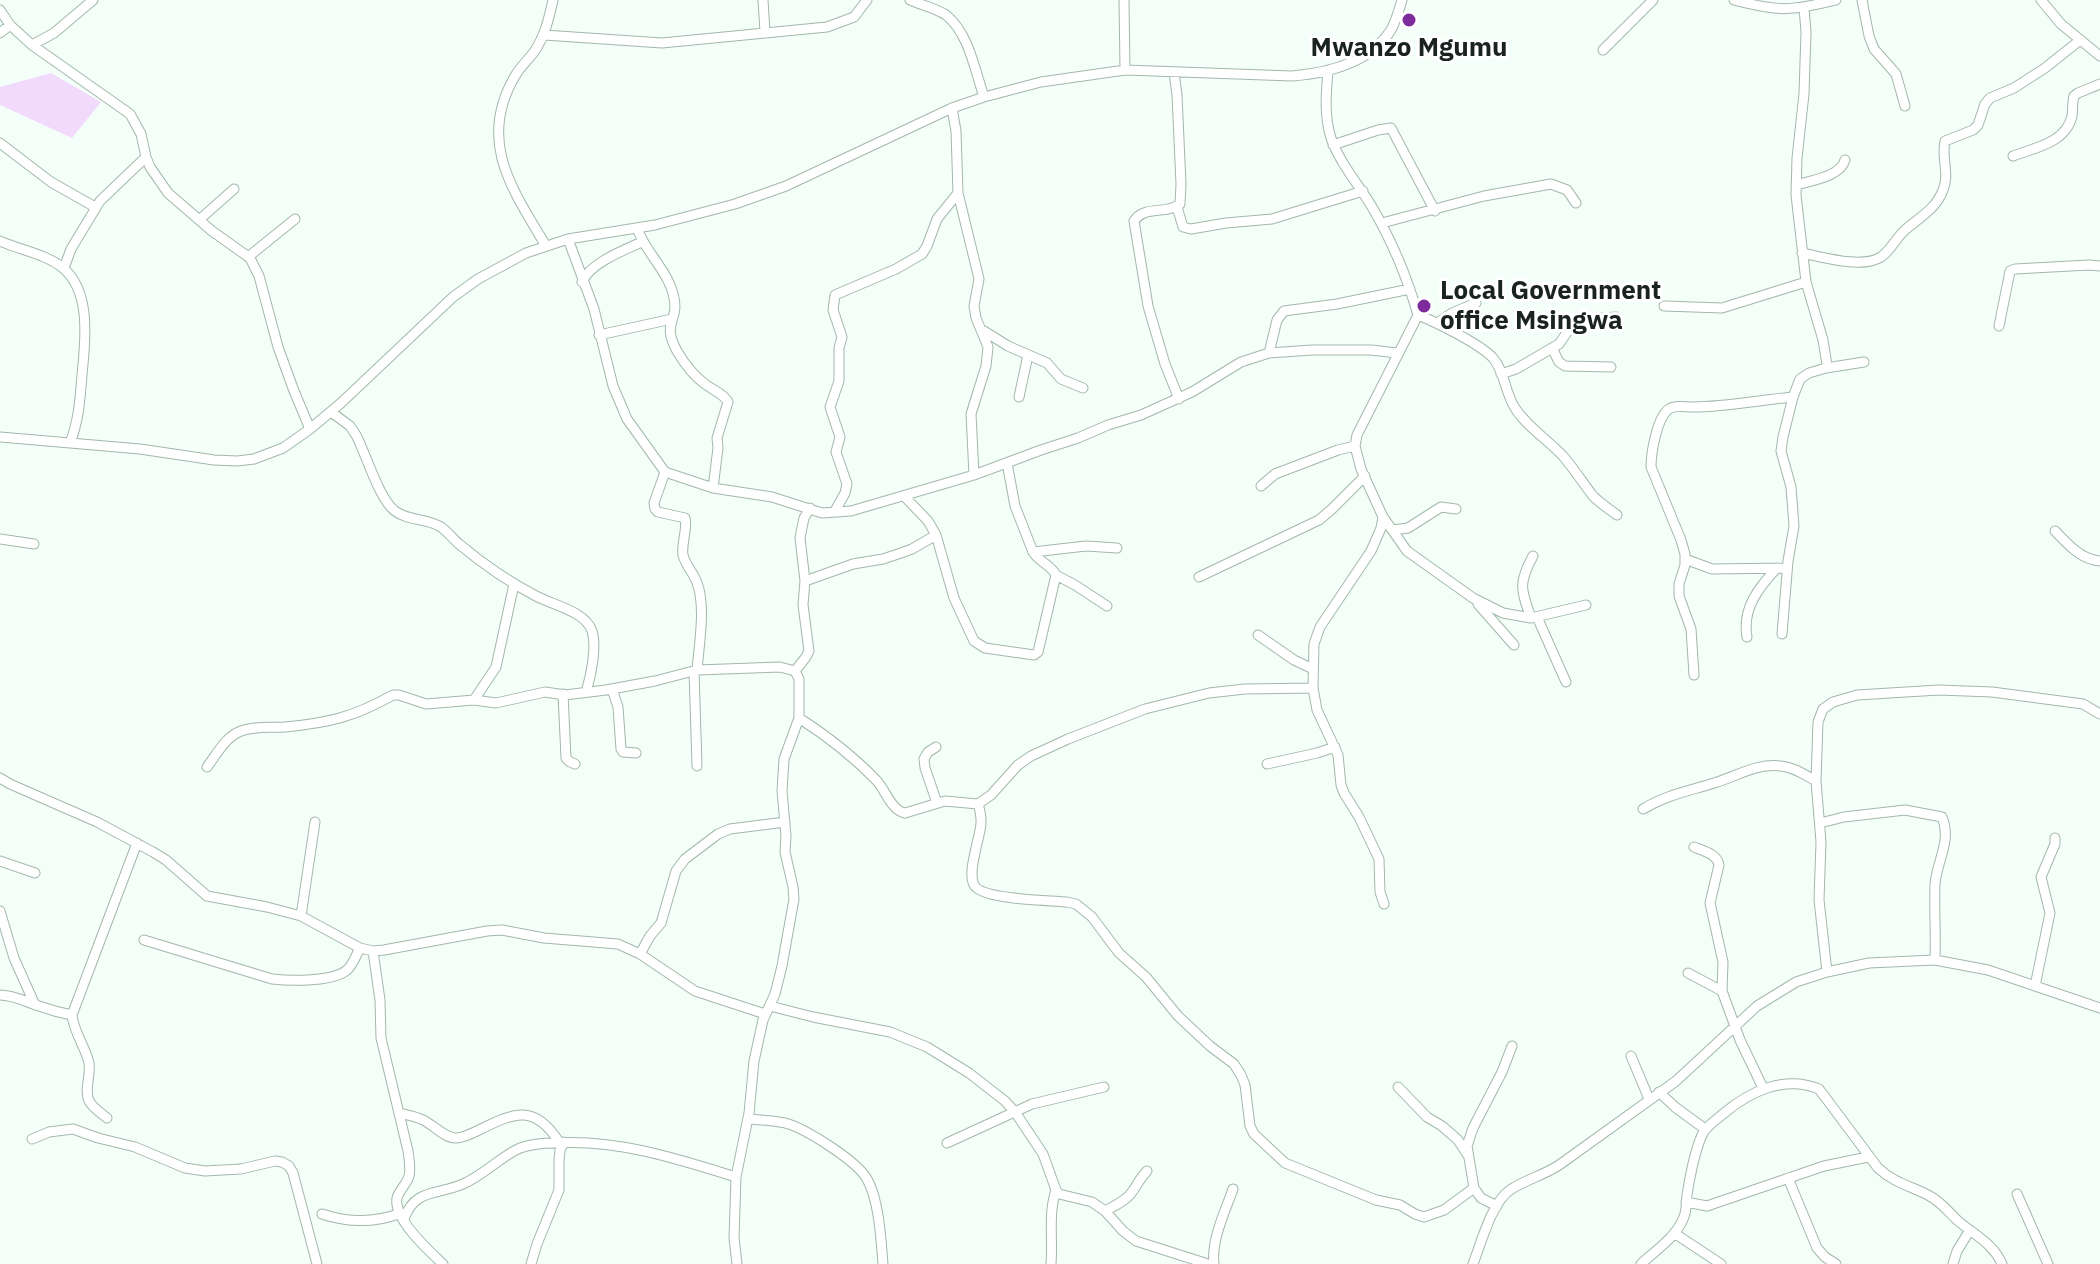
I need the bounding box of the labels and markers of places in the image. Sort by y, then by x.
marker: Mwanzo Mgumu [1400,11,1418,29]
place label: Mwanzo Mgumu [1311,32,1507,64]
place label: Local Government office Msingwa [1440,275,1661,336]
marker: Local Government office Msingwa [1415,297,1433,315]

